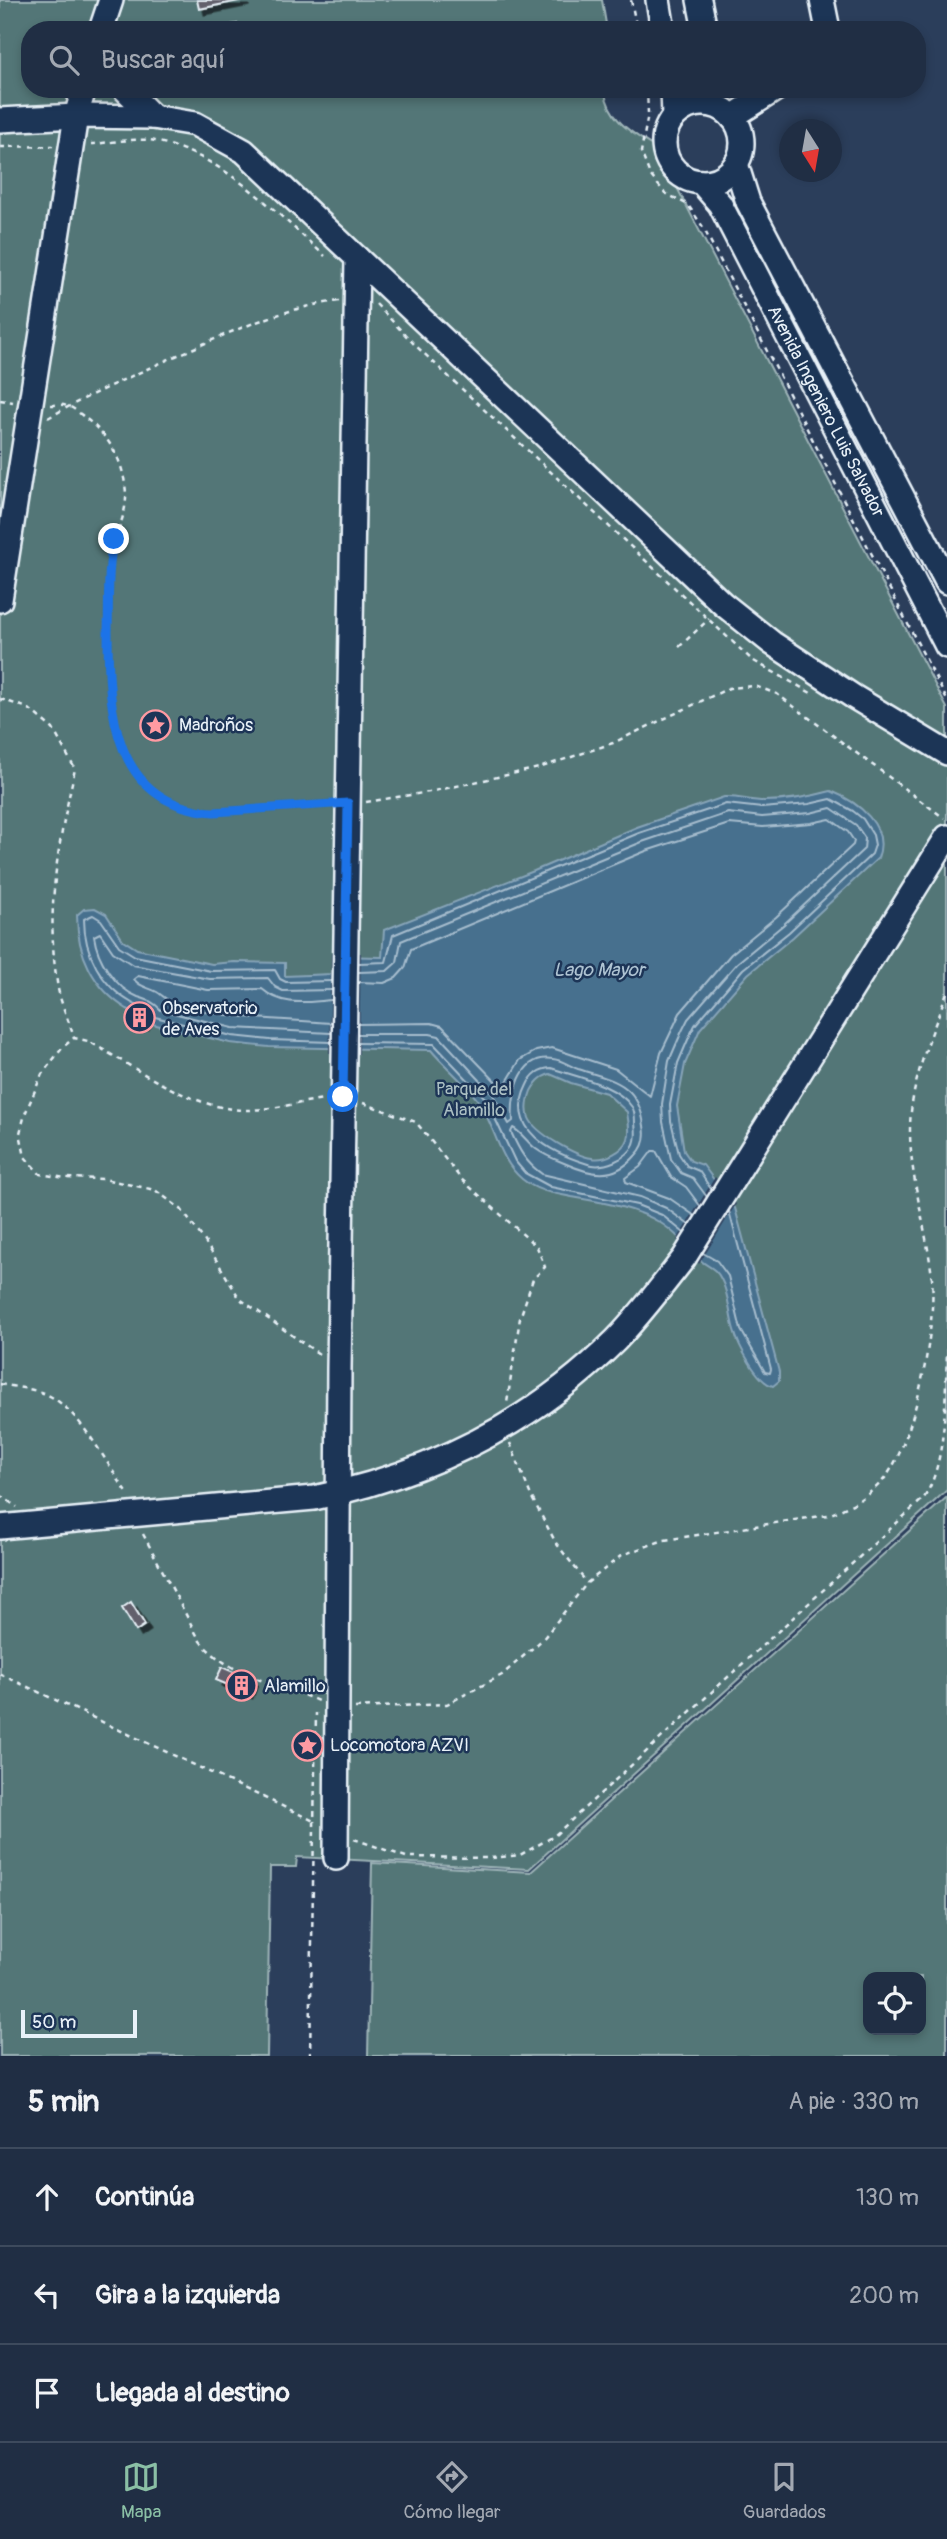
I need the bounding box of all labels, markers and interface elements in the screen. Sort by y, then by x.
search box [21,21,926,98]
icon: search [45,41,83,79]
text: Buscar aquí [101,44,225,76]
north arrow [779,119,842,182]
street label: Avenida Ingeniero Luis Salvador [762,302,890,522]
route end [98,523,129,554]
place icon: Madroños [139,708,173,742]
place label: Madroños [179,714,253,737]
water label: Lago Mayor [553,958,647,982]
place label: Observatorio de Aves [162,997,258,1041]
building icon: Observatorio de Aves [122,1001,156,1035]
park label: Parque del Alamillo [436,1078,512,1122]
route start [327,1081,358,1112]
building icon: Alamillo [224,1669,258,1703]
place label: Alamillo [264,1675,326,1698]
place icon: Locomotora AZVI [290,1728,324,1762]
place label: Locomotora AZVI [330,1734,469,1757]
map controls [863,1972,926,2035]
button: locate [863,1972,926,2035]
scale bar [21,2007,136,2039]
text: 50 m [32,2010,76,2034]
text: 5 min [28,2083,99,2120]
text: A pie · 330 m [789,2087,919,2116]
icon: ahead [28,2178,66,2216]
text: Continúa [95,2181,194,2213]
text: 130 m [856,2183,919,2212]
icon: left [28,2276,66,2314]
text: Gira a la izquierda [95,2279,280,2311]
text: 200 m [849,2281,919,2310]
icon: arrive [28,2374,66,2412]
text: Llegada al destino [95,2377,290,2409]
tab: Mapa [121,2458,161,2524]
tab: Cómo llegar [404,2458,501,2524]
tab: Guardados [743,2458,826,2524]

